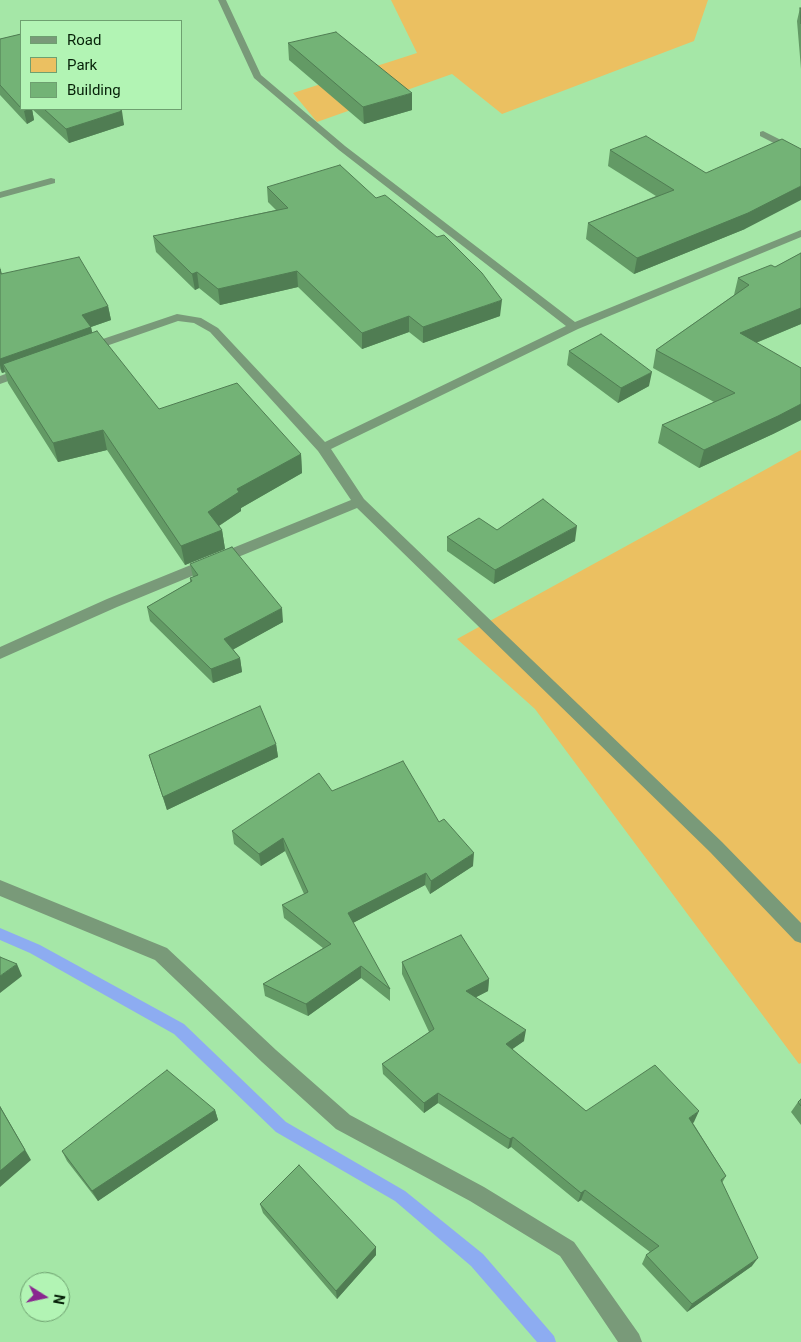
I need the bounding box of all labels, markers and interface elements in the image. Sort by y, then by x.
legend [20,20,182,110]
text: Road [67,31,101,49]
text: Park [67,56,97,74]
text: Building [67,81,121,99]
north arrow [20,1272,70,1322]
text: N [50,1293,68,1306]

